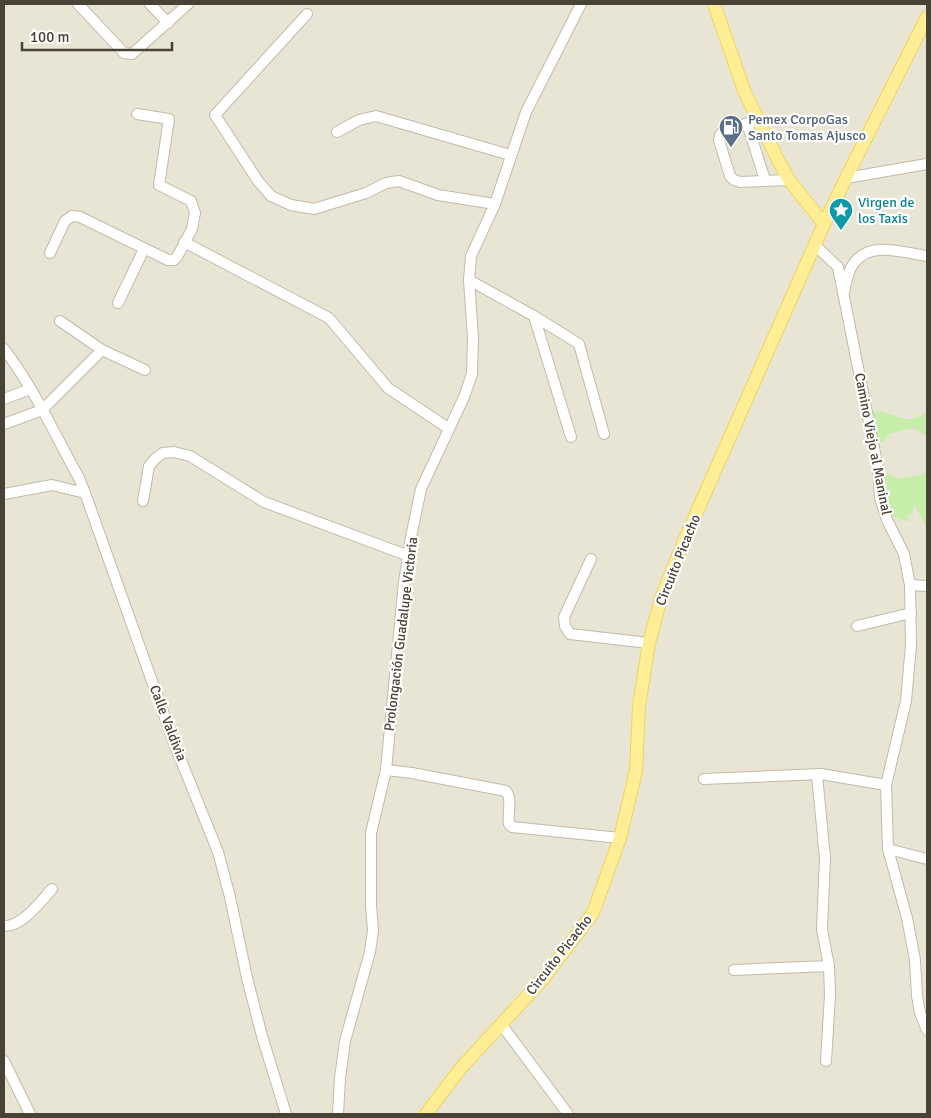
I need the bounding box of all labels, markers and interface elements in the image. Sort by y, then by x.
scale bar [22,20,172,52]
text: 100 m [30,28,70,46]
place label: Pemex CorpoGas Santo Tomas Ajusco [748,111,866,144]
fuel station icon: Pemex CorpoGas Santo Tomas Ajusco [718,114,744,148]
place label: Virgen de los Taxis [858,194,914,227]
place icon: Virgen de los Taxis [828,197,854,231]
street label: Camino Viejo al Maninal [851,371,895,517]
street label: Circuito Picacho [652,512,704,608]
street label: Prolongación Guadalupe Victoria [381,536,421,732]
street label: Calle Valdivia [146,683,190,763]
street label: Circuito Picacho [522,912,596,998]

